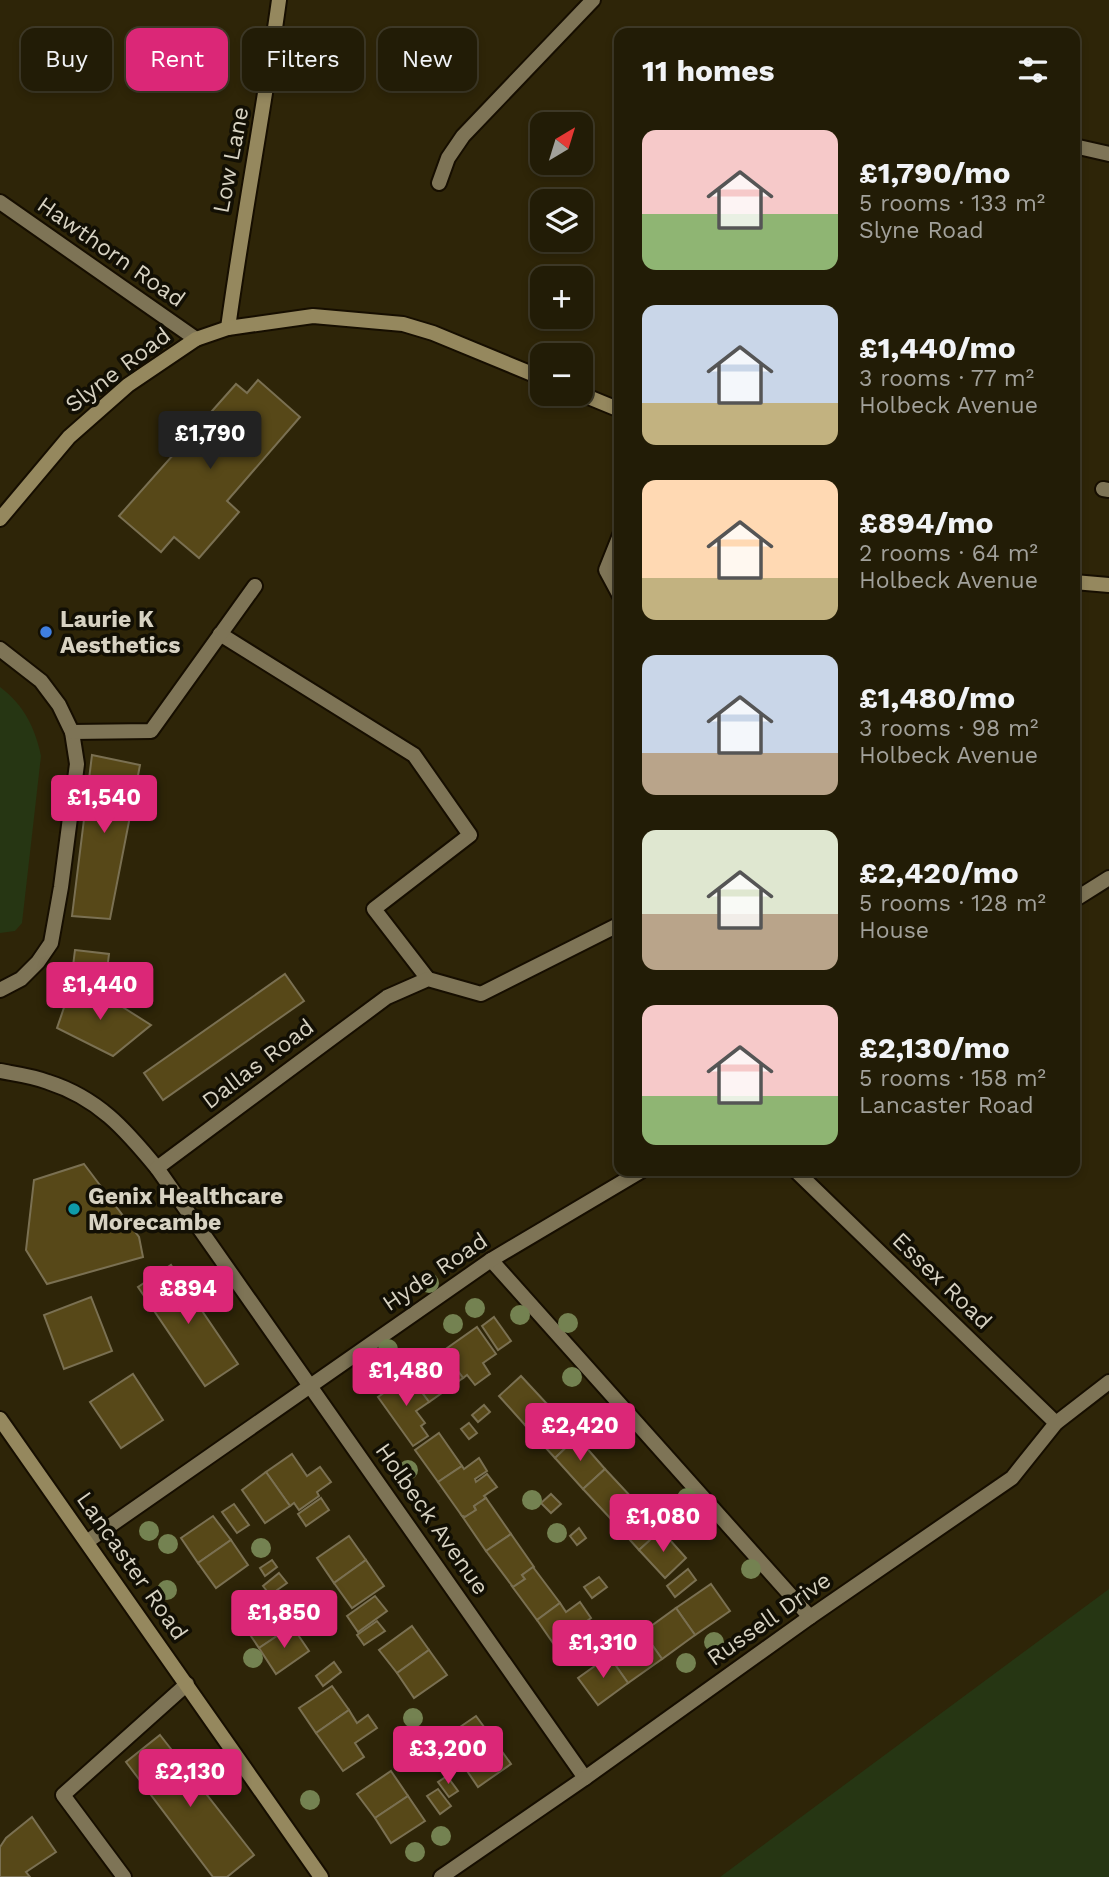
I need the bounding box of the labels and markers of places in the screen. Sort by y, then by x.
pin: £1,790 [153,412,267,471]
place label: Laurie K Aesthetics [60,606,181,659]
marker: Laurie K Aesthetics [38,624,54,640]
pin: £1,540 [47,776,161,835]
pin: £1,440 [43,962,157,1022]
place label: Genix Healthcare Morecambe [88,1183,283,1236]
marker: Genix Healthcare Morecambe [66,1201,82,1217]
pin: £894 [147,1266,229,1326]
pin: £1,480 [349,1348,463,1408]
pin: £2,420 [523,1404,637,1463]
pin: £1,080 [606,1494,720,1554]
pin: £1,850 [227,1590,341,1650]
pin: £1,310 [546,1620,660,1680]
pin: £3,200 [391,1726,505,1786]
pin: £2,130 [133,1750,247,1809]

